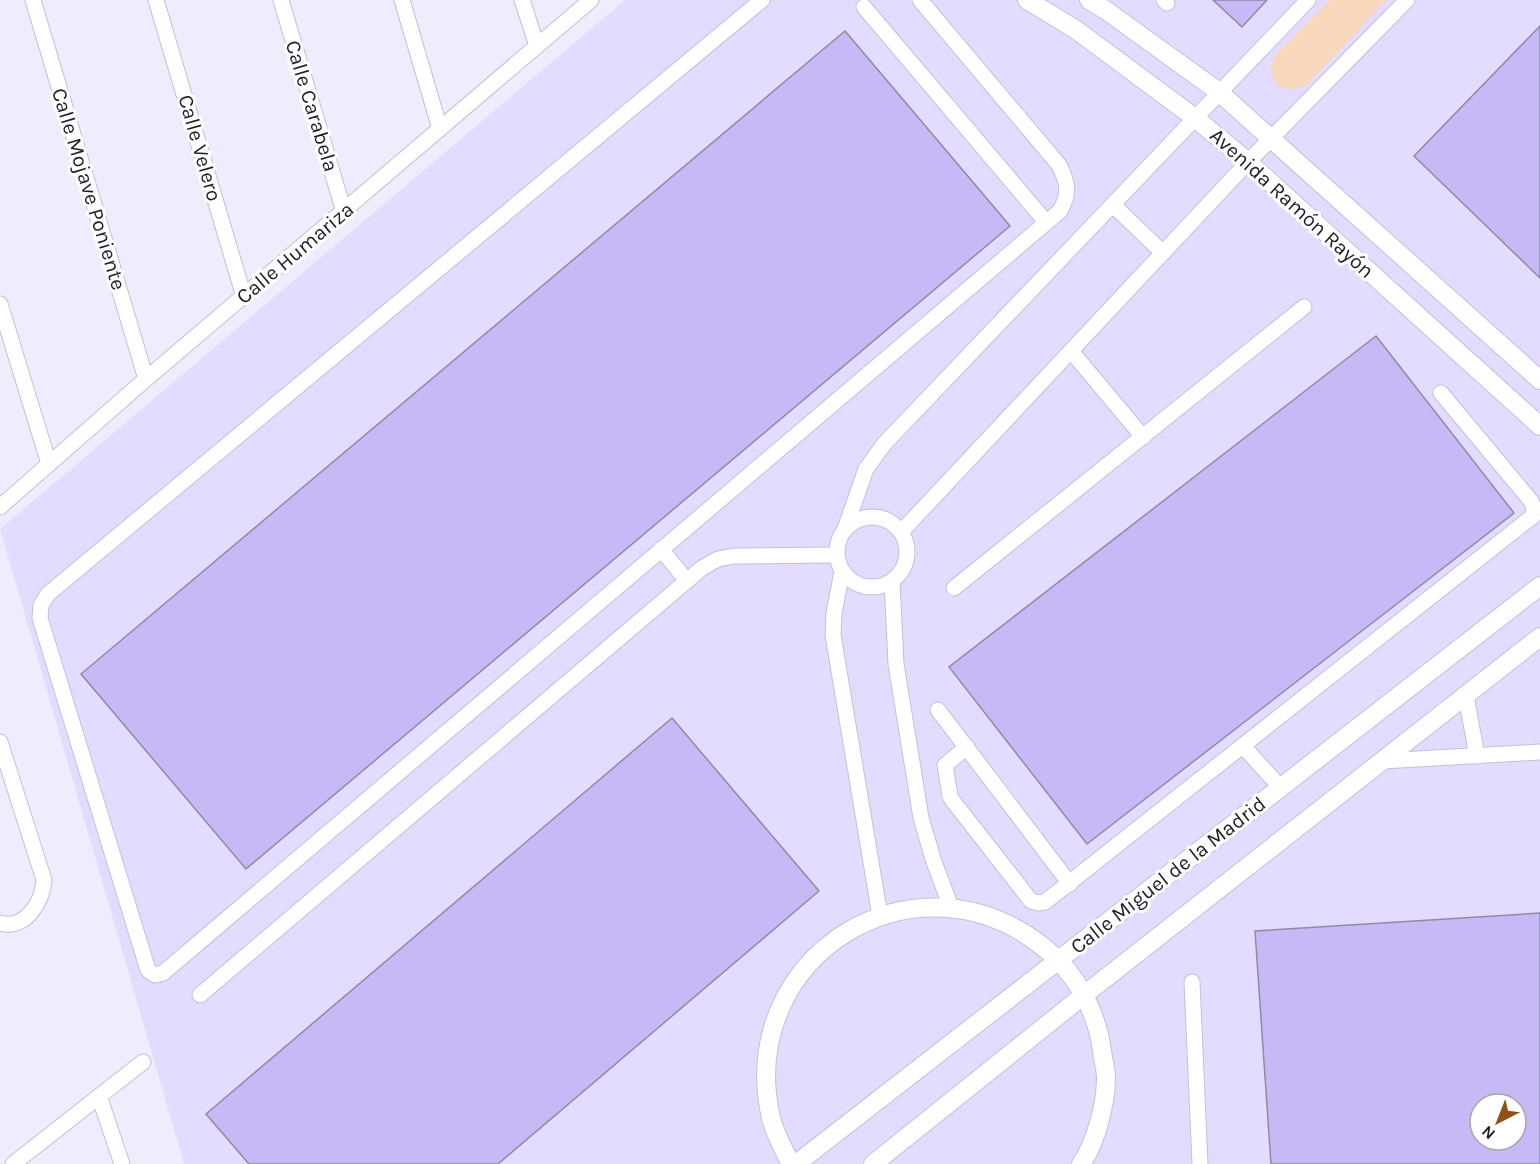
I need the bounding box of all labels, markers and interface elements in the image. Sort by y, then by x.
street label: Calle Carabela [281,37,343,175]
street label: Calle Mojave Poniente [47,85,131,293]
street label: Calle Velero [173,92,227,204]
street label: Avenida Ramón Rayón [1205,123,1379,283]
street label: Calle Humariza [232,197,358,309]
street label: Calle Miguel de la Madrid [1066,791,1270,959]
north arrow [1468,1092,1528,1152]
text: N [1478,1122,1499,1144]

